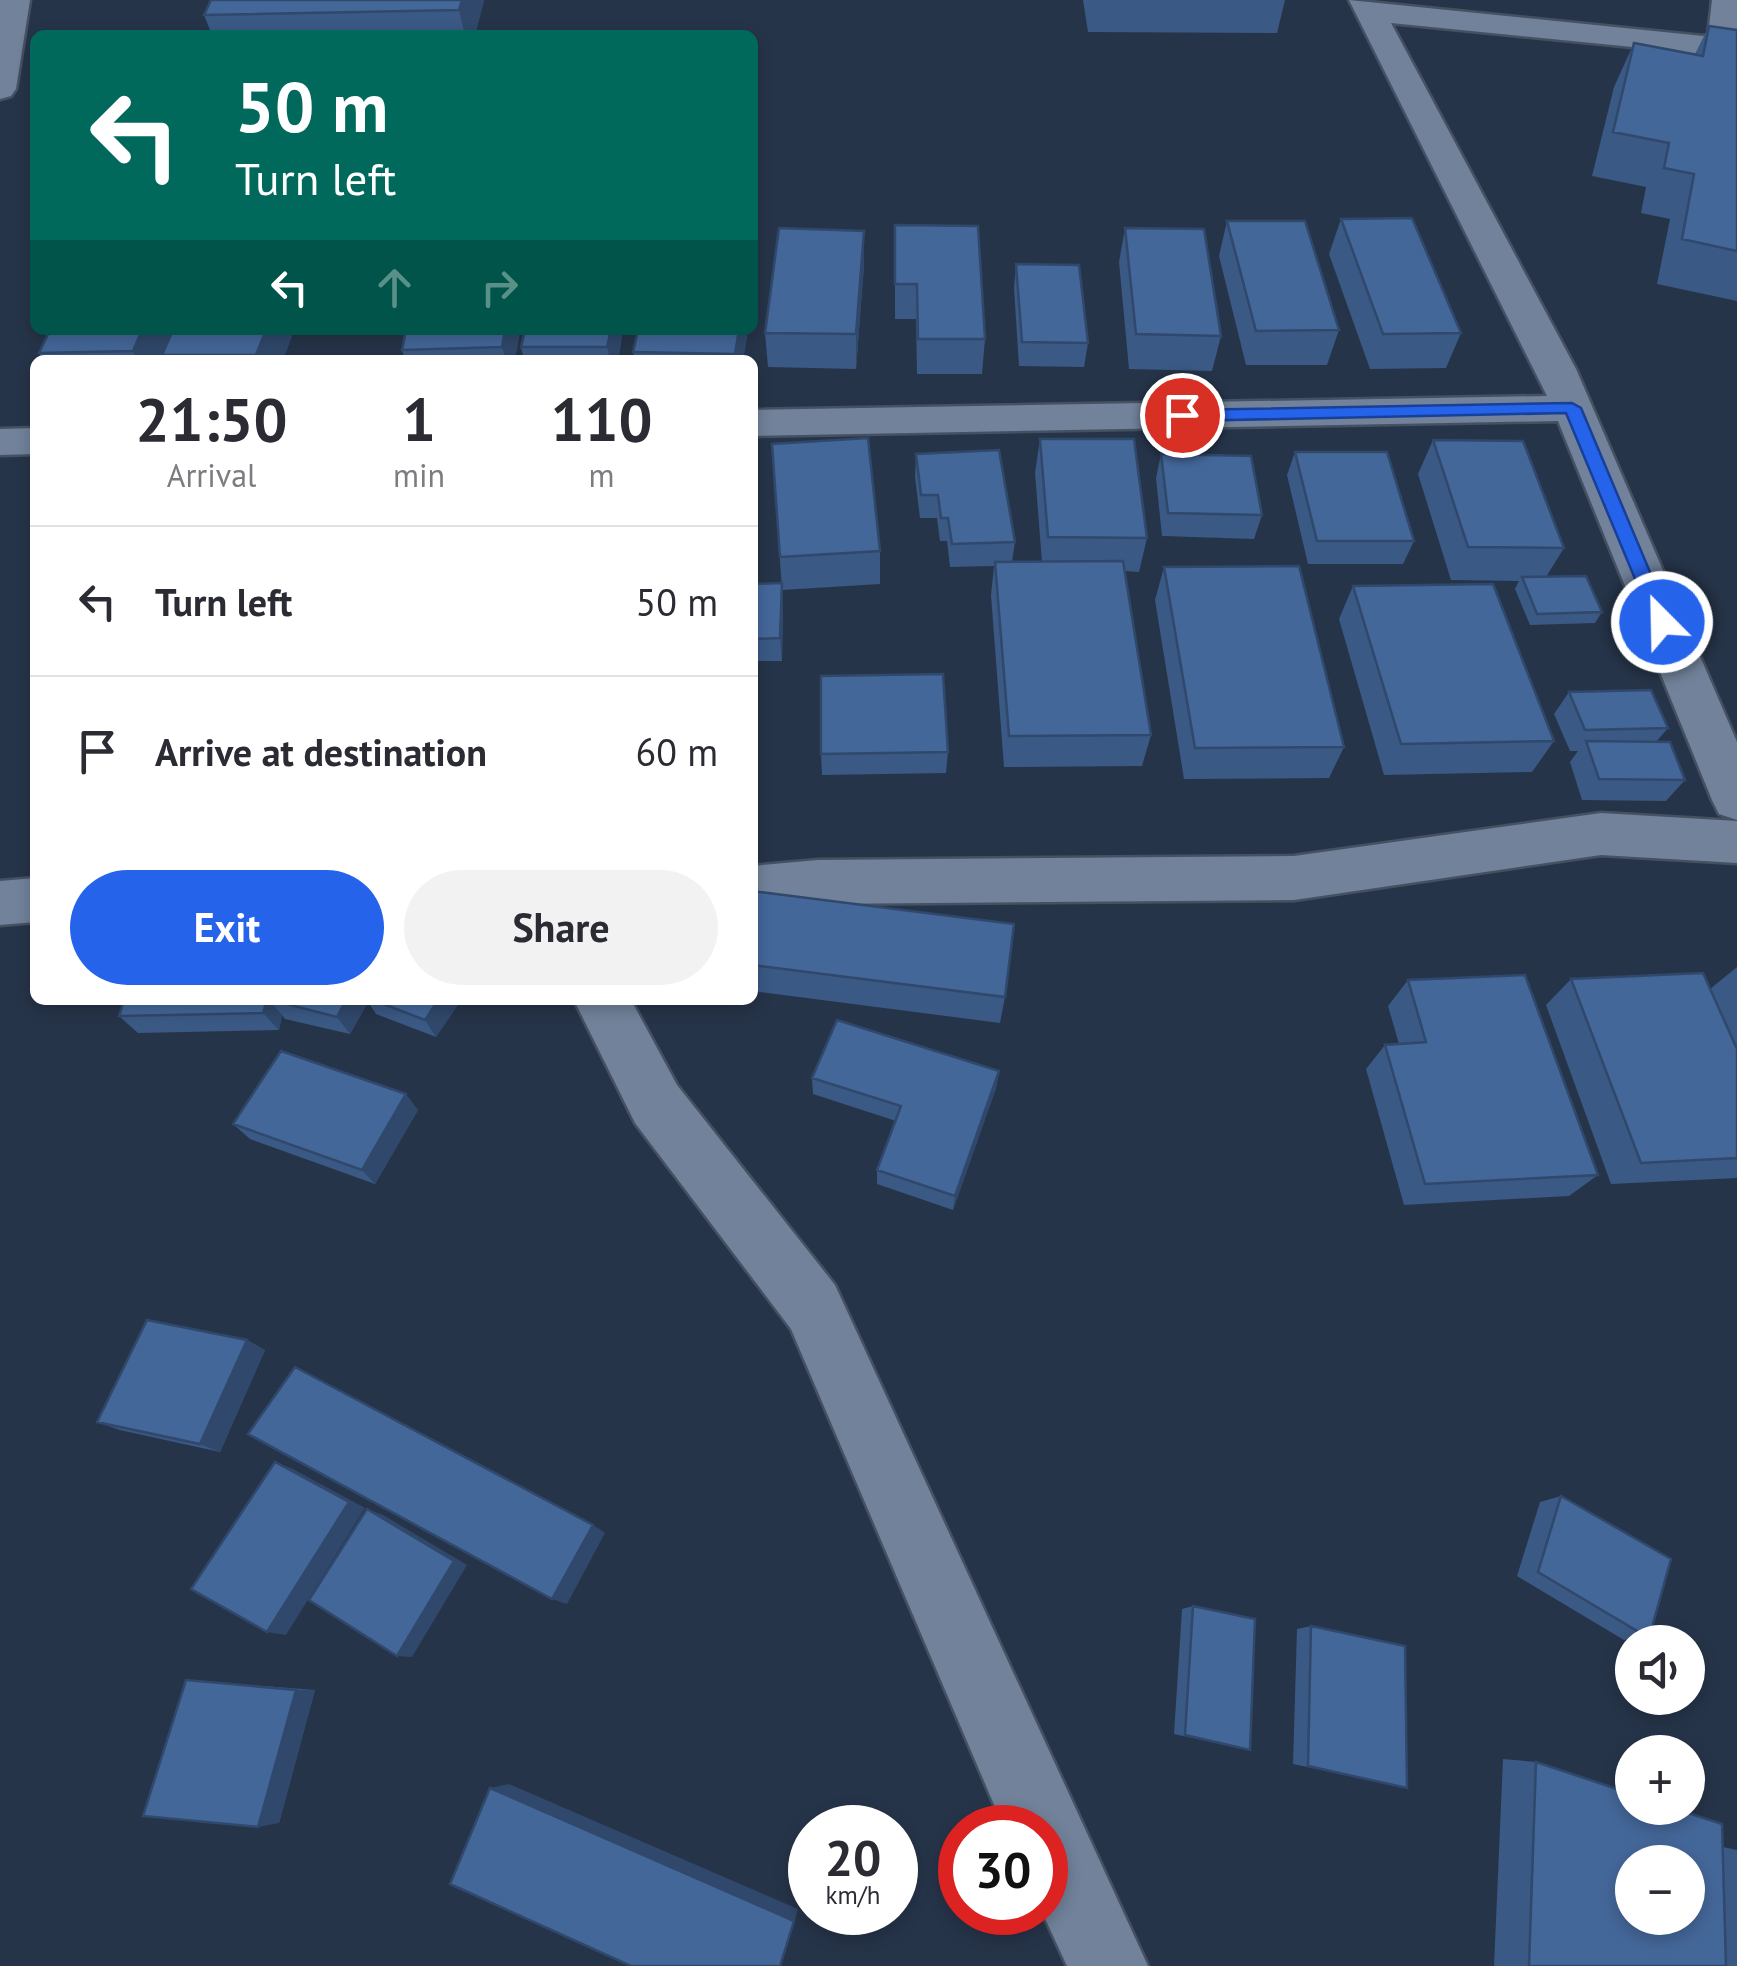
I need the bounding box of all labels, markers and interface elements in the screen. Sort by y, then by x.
text: 50 m [235,61,388,151]
icon: left [70,70,200,200]
text: Turn left [235,149,396,207]
icon: left [262,260,317,315]
icon: ahead [367,260,422,315]
icon: right [472,260,527,315]
pin [1140,373,1225,458]
text: 21:50 [135,380,288,458]
text: 1 [402,380,436,458]
text: 110 [551,380,653,458]
icon: arrive [1155,388,1210,443]
text: Arrival [167,454,256,496]
text: min [393,454,445,496]
text: m [589,454,615,496]
position arrow [1610,570,1714,674]
icon: left [70,574,125,629]
text: Turn left [155,577,292,626]
text: 50 m [636,577,718,626]
icon: arrive [70,724,125,779]
text: Arrive at destination [155,727,487,776]
text: 60 m [636,727,718,776]
button: Exit [70,870,384,985]
button: Share [404,870,718,985]
map controls [1615,1625,1705,1935]
button: sound [1615,1625,1705,1715]
button: + [1615,1735,1705,1825]
speed limit sign: 30 [938,1805,1068,1935]
text: 20 [825,1825,881,1890]
button: − [1615,1845,1705,1935]
text: km/h [826,1879,880,1911]

